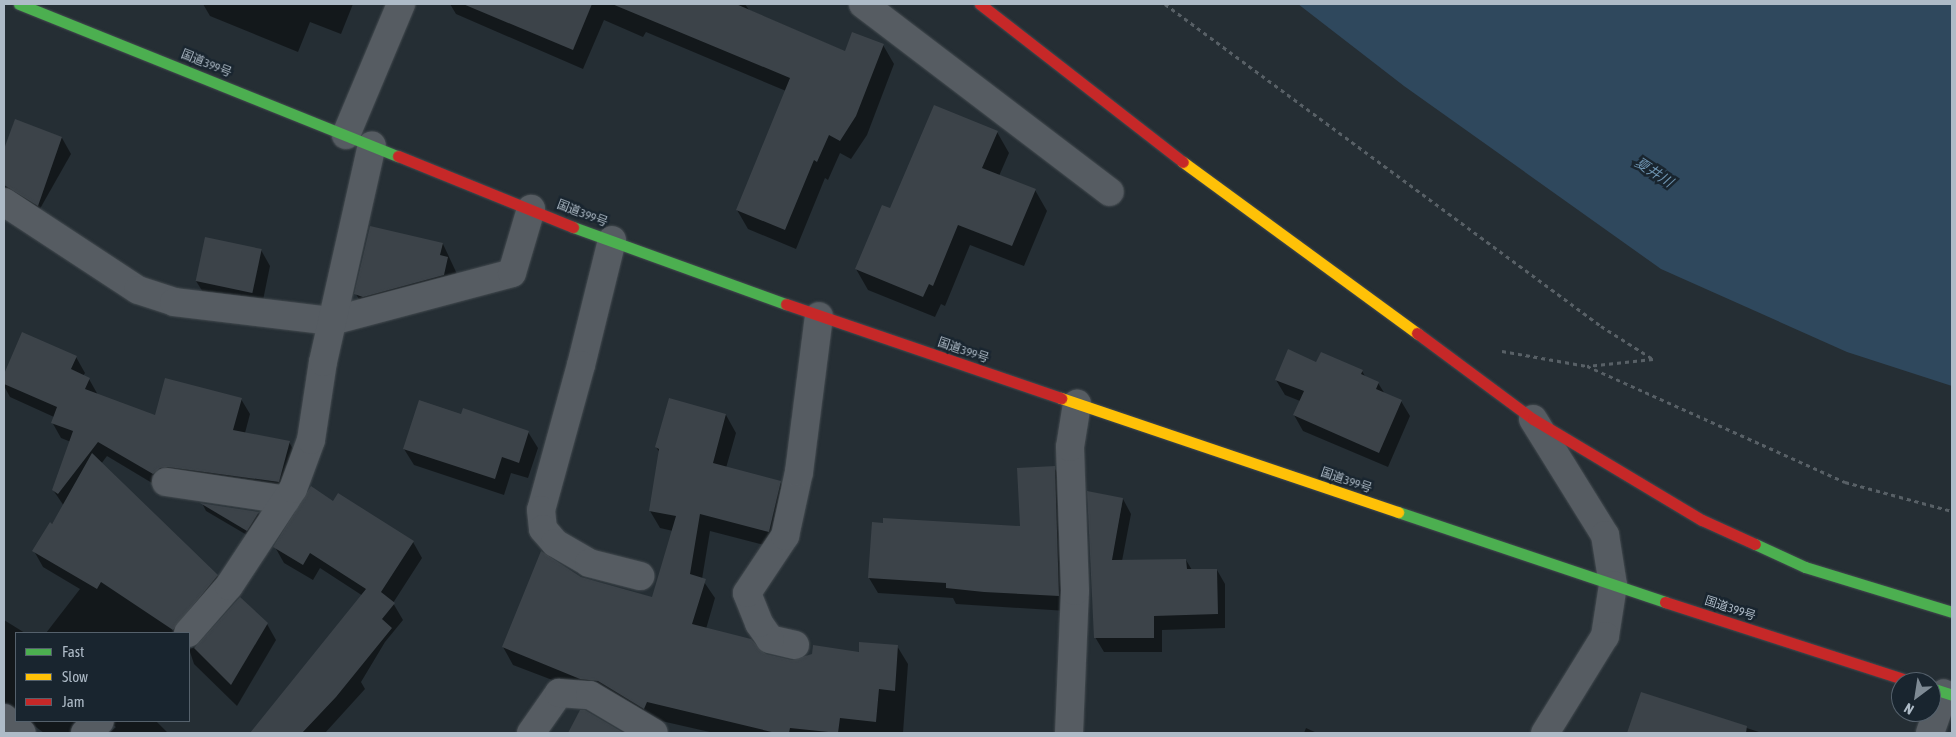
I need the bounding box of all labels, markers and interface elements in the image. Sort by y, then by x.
street label: 国道399号 [179,47,233,81]
water label: 夏井川 [1632,154,1676,190]
street label: 国道399号 [555,198,609,230]
street label: 国道399号 [936,336,990,366]
street label: 国道399号 [1319,466,1373,496]
street label: 国道399号 [1703,594,1757,624]
legend [15,632,190,722]
text: Fast [62,643,84,660]
text: Slow [62,668,88,685]
north arrow [1891,672,1941,722]
text: Jam [62,693,85,710]
text: N [1901,700,1916,718]

